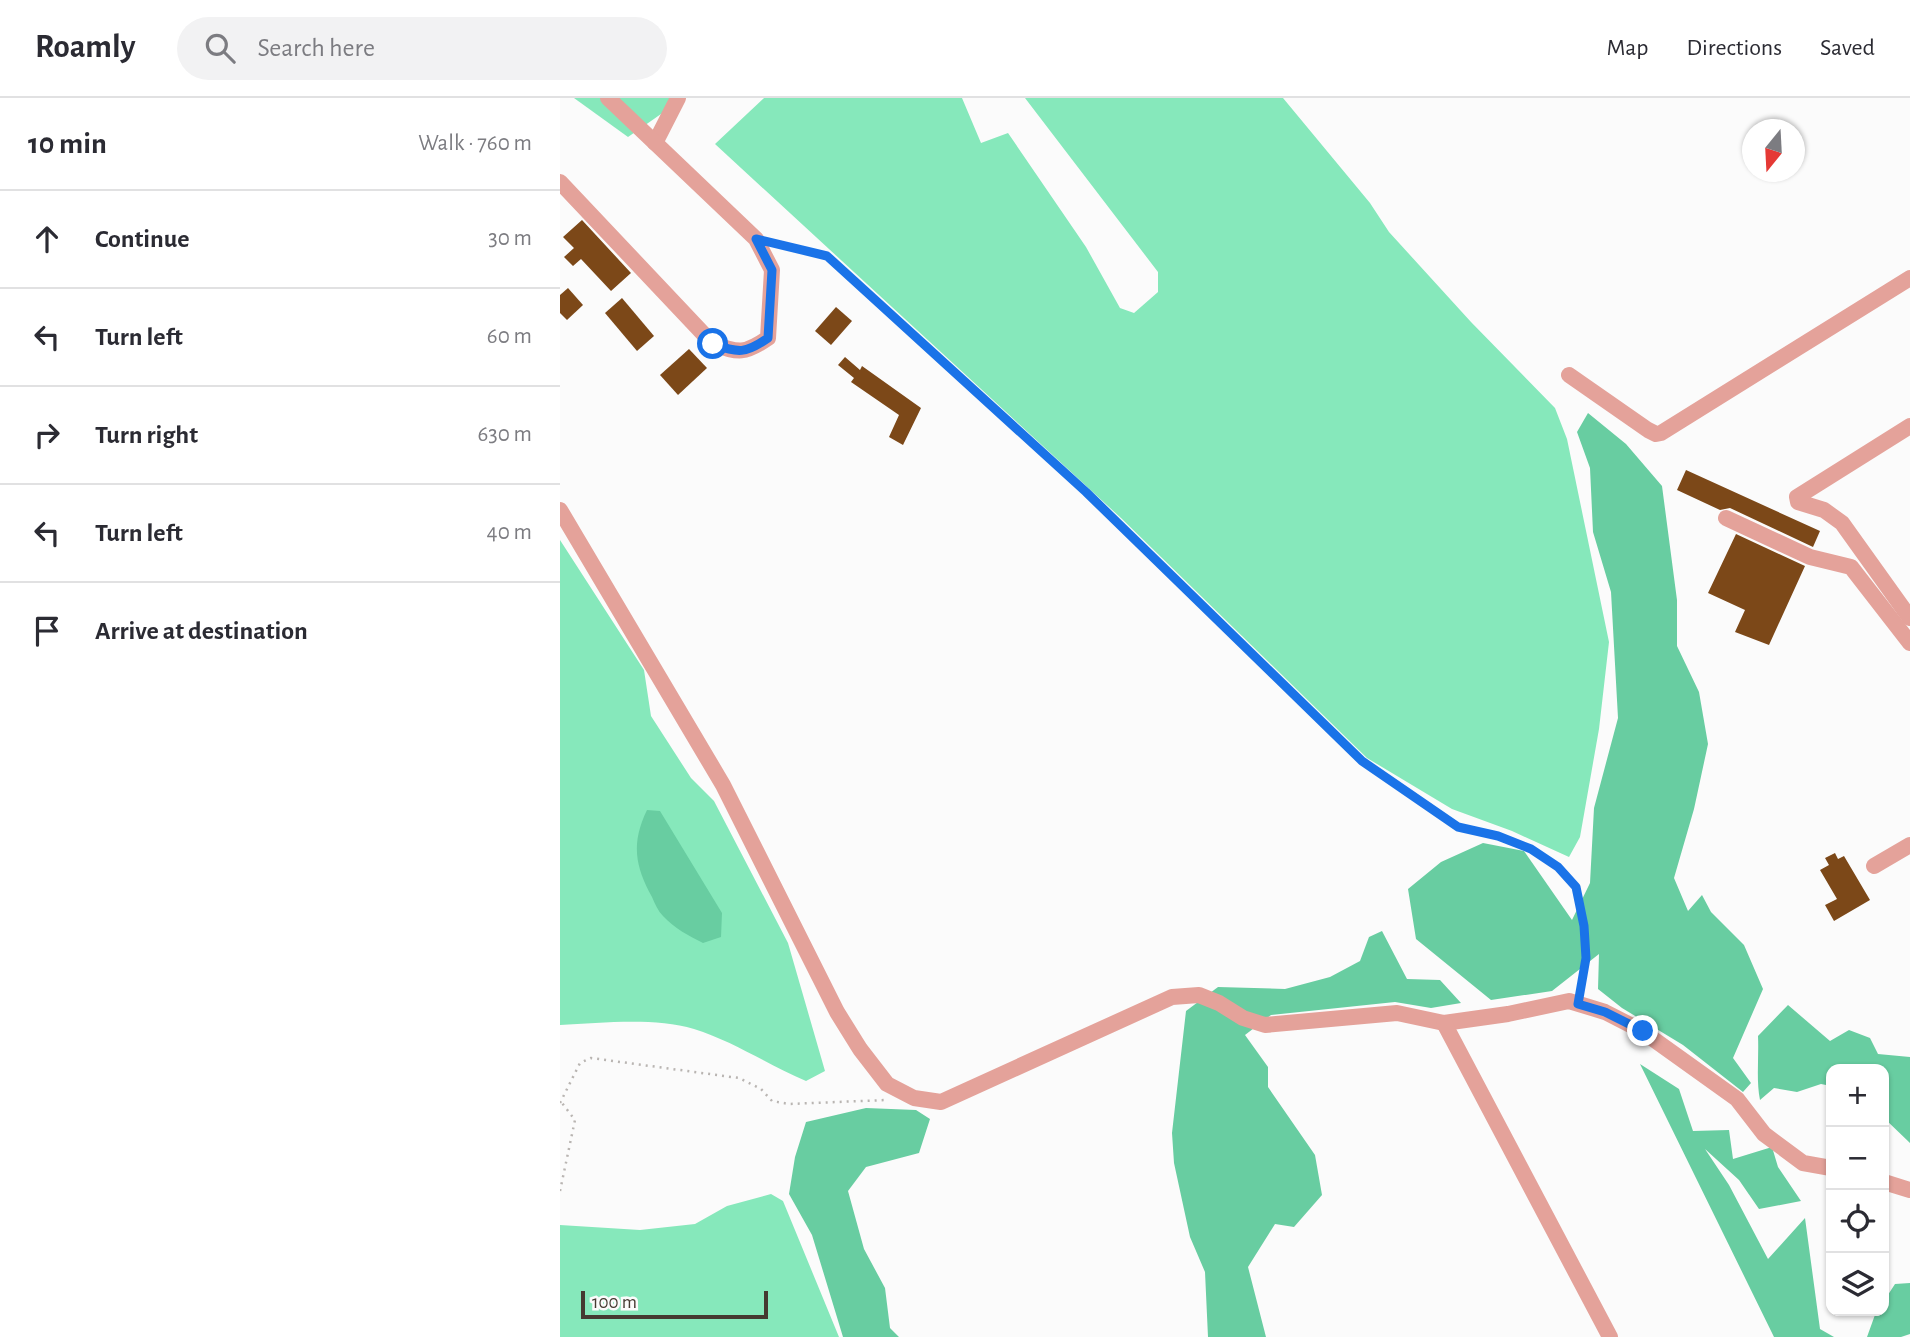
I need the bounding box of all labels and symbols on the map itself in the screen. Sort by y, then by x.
north arrow [1742,119,1805,182]
route start [697,328,728,359]
route end [1627,1015,1658,1046]
scale bar [581,1288,768,1320]

